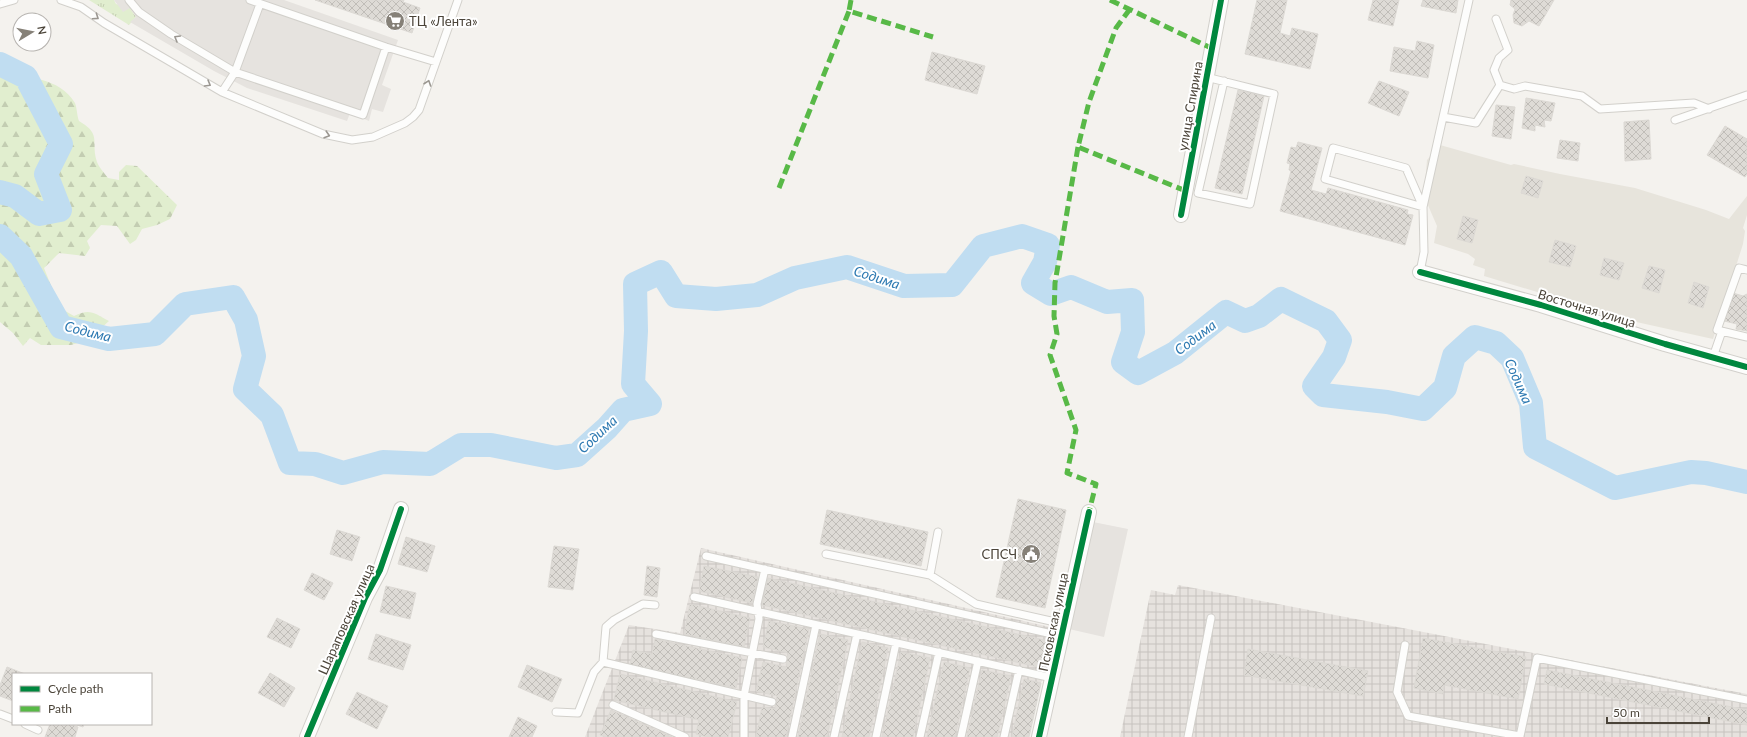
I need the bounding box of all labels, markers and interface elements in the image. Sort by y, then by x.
supermarket icon: ТЦ «Лента» [384,10,406,32]
north arrow [12,12,52,52]
one-way arrow [92,12,99,20]
place label: ТЦ «Лента» [409,13,478,29]
text: N [35,25,49,35]
one-way arrow [174,35,181,42]
street label: улица Спирина [1174,60,1206,152]
one-way arrow [203,79,211,86]
one-way arrow [424,79,432,86]
one-way arrow [323,130,330,139]
water label: Содима [852,262,902,292]
street label: Восточная улица [1536,286,1638,330]
water label: Содима [1171,316,1219,358]
water label: Содима [63,317,113,345]
water label: Содима [1502,356,1536,406]
water label: Содима [574,412,620,456]
public building icon: СПСЧ [1020,543,1042,565]
place label: СПСЧ [981,546,1017,562]
street label: Шараповская улица [314,561,378,677]
street label: Псковская улица [1035,571,1071,673]
legend [12,673,152,725]
text: Cycle path [48,681,103,696]
scale bar [1607,699,1709,725]
text: Path [48,701,72,716]
text: 50 m [1613,705,1640,720]

